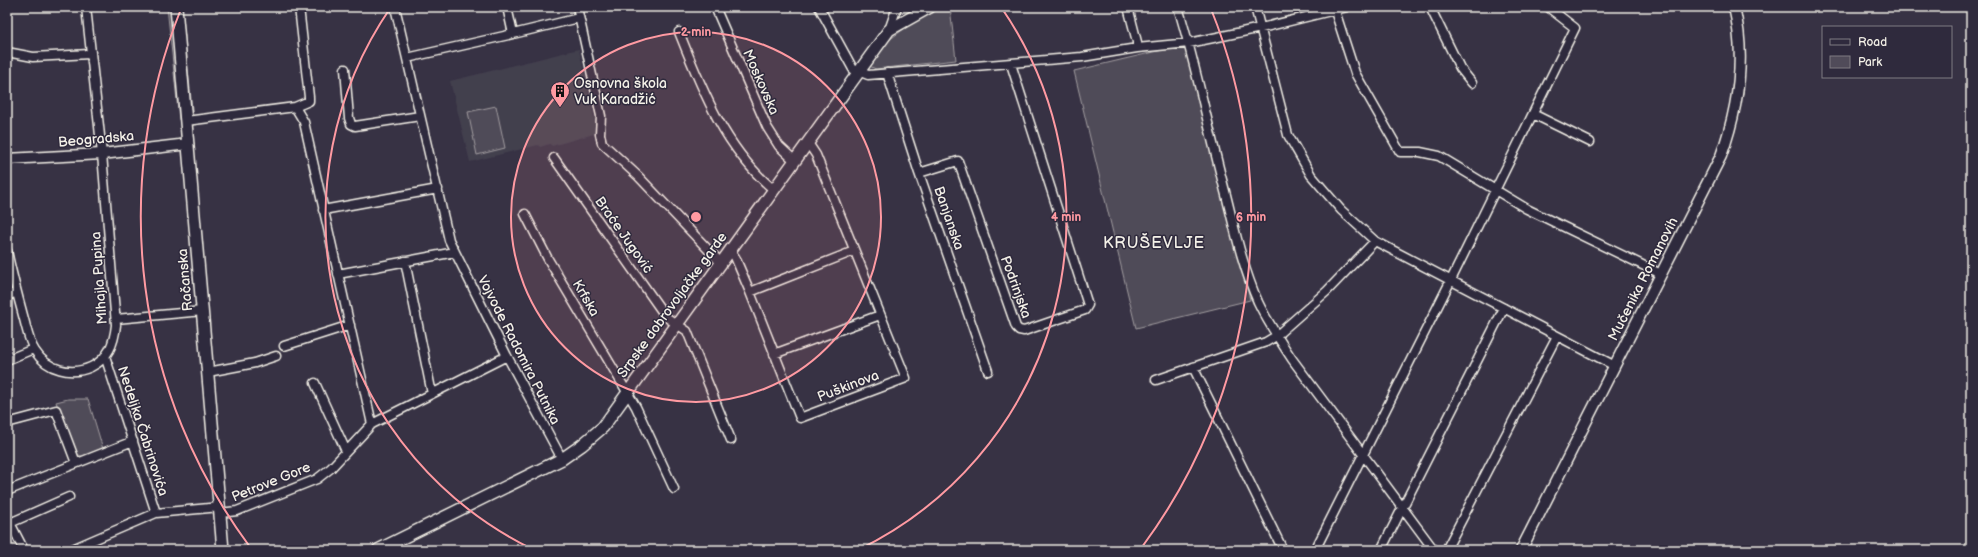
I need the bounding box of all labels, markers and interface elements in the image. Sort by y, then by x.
text: 2 min [681,25,711,40]
legend [1822,26,1952,78]
text: Road [1858,35,1887,50]
street label: Moskovska [739,47,783,117]
text: Park [1858,55,1882,70]
place label: Osnovna škola Vuk Karadžić [574,75,667,108]
building icon: Osnovna škola Vuk Karadžić [549,80,571,108]
street label: Beogradska [57,127,135,151]
street label: Banjanska [930,184,968,252]
street label: Braće Jugović [591,193,657,277]
centre of rings [689,210,703,224]
text: 4 min [1051,210,1081,225]
text: 6 min [1236,210,1266,225]
street label: Mučenika Romanovih [1605,214,1682,343]
street label: Srpske dobrovoljačke garde [613,229,731,381]
street label: Mihajla Pupina [87,231,111,325]
district label: KRUŠEVLJE [1103,232,1205,253]
street label: Račanska [174,248,196,312]
street label: Podrinjska [997,253,1035,321]
street label: Vojvode Radomira Putnika [474,273,564,427]
street label: Krfska [569,277,603,319]
street label: Nedeljka Čabrinovića [114,364,173,498]
street label: Puškinova [815,366,881,406]
street label: Petrove Gore [229,458,313,506]

